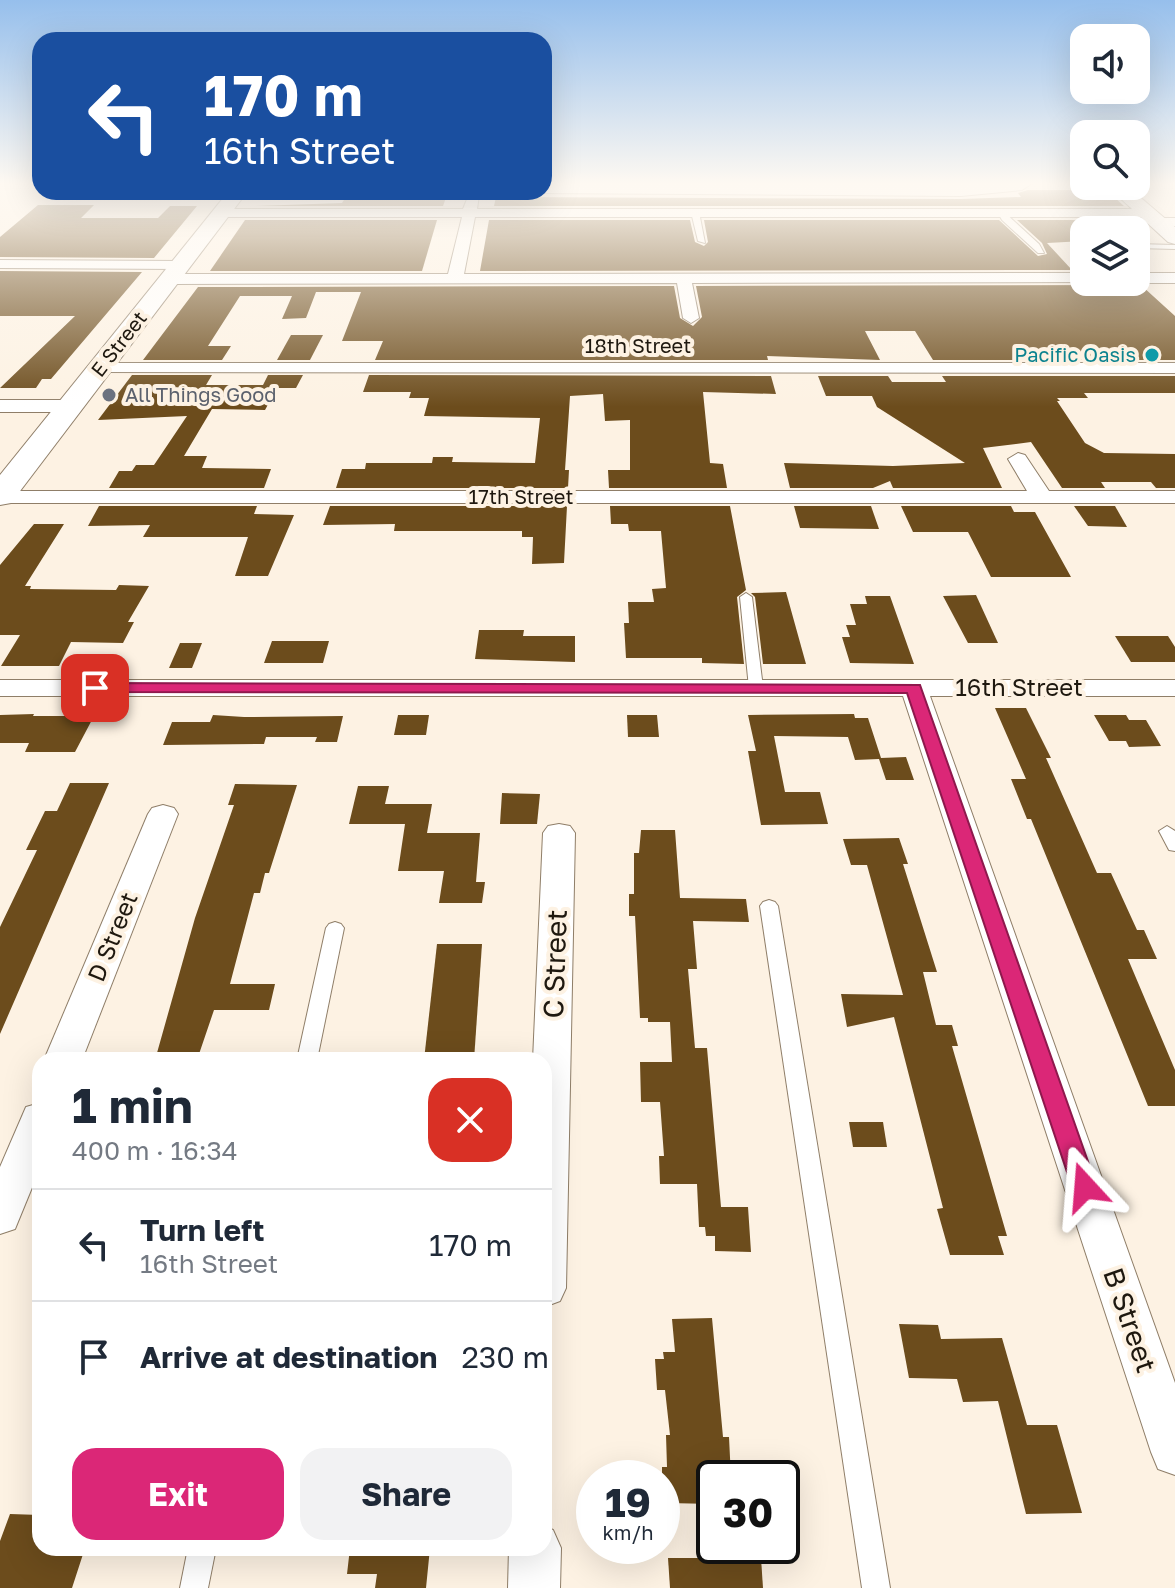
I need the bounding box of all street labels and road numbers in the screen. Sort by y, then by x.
street label: E Street [85,306,151,381]
street label: 18th Street [585,333,691,357]
street label: 17th Street [469,484,573,508]
street label: 16th Street [955,672,1083,701]
street label: D Street [81,888,143,985]
street label: C Street [536,909,573,1019]
street label: B Street [1097,1263,1164,1377]

